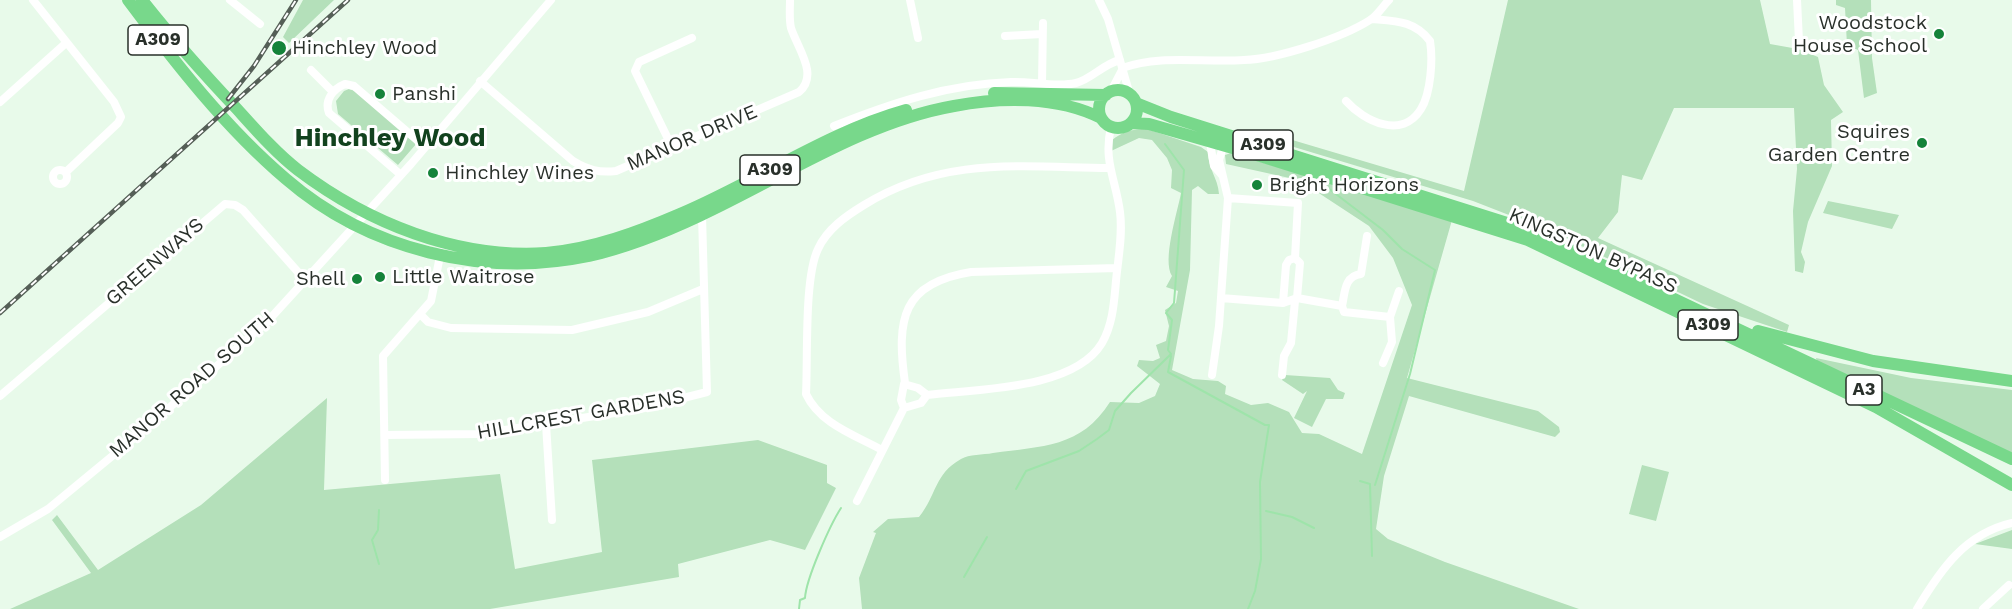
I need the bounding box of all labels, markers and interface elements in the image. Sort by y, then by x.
place label: Woodstock House School [1793,11,1927,58]
road number: A309 [128,25,188,55]
marker: Woodstock House School [1932,27,1946,41]
place label: Hinchley Wood [292,36,437,60]
marker: Hinchley Wood [270,39,288,57]
place label: Panshi [392,82,456,106]
marker: Panshi [373,87,387,101]
street label: MANOR DRIVE [623,100,761,176]
place label: Squires Garden Centre [1768,120,1910,167]
district label: Hinchley Wood [294,122,486,154]
road number: A309 [1233,130,1293,160]
marker: Squires Garden Centre [1915,136,1929,150]
road number: A309 [740,155,800,185]
place label: Hinchley Wines [445,161,594,185]
marker: Hinchley Wines [426,166,440,180]
place label: Bright Horizons [1269,173,1419,197]
marker: Bright Horizons [1250,178,1264,192]
street label: KINGSTON BYPASS [1505,203,1681,299]
street label: GREENWAYS [101,213,209,311]
place label: Little Waitrose [392,265,535,289]
place label: Shell [296,267,345,291]
marker: Little Waitrose [373,270,387,284]
marker: Shell [350,272,364,286]
street label: MANOR ROAD SOUTH [105,307,279,463]
road number: A309 [1678,310,1738,340]
road number: A3 [1846,375,1882,405]
street label: HILLCREST GARDENS [475,385,687,445]

